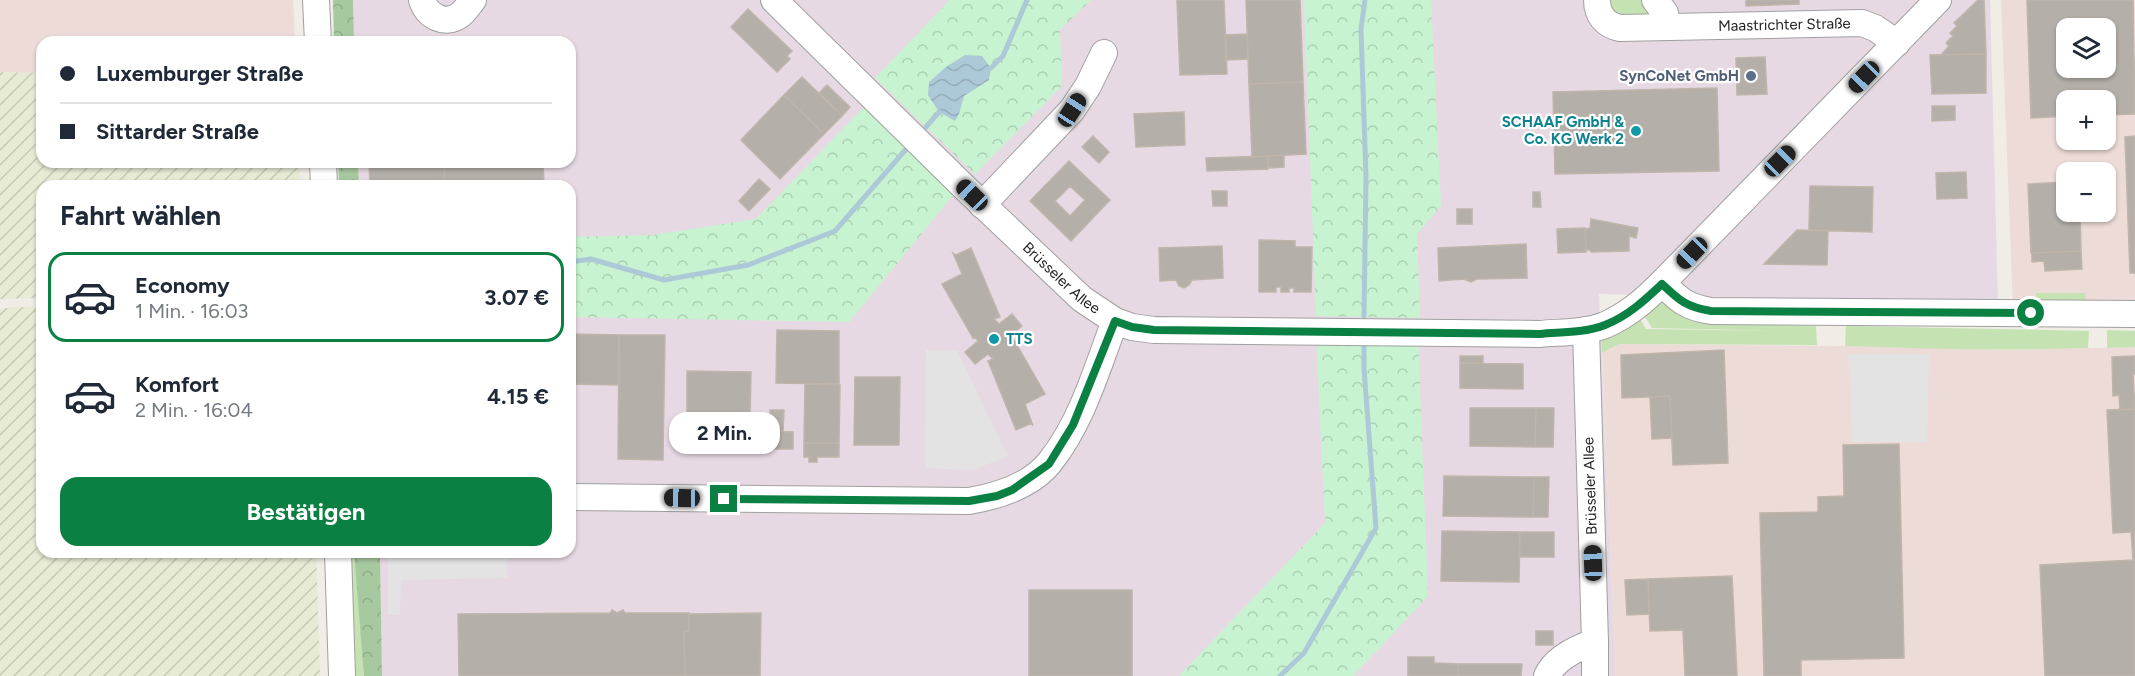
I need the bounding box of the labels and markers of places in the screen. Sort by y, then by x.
place label: SynCoNet GmbH [1619,67,1739,85]
marker: SynCoNet GmbH [1744,69,1758,83]
place label: SCHAAF GmbH & Co. KG Werk 2 [1502,113,1624,148]
marker: SCHAAF GmbH & Co. KG Werk 2 [1629,124,1643,138]
place label: TTS [1006,330,1033,348]
marker: TTS [987,332,1001,346]

